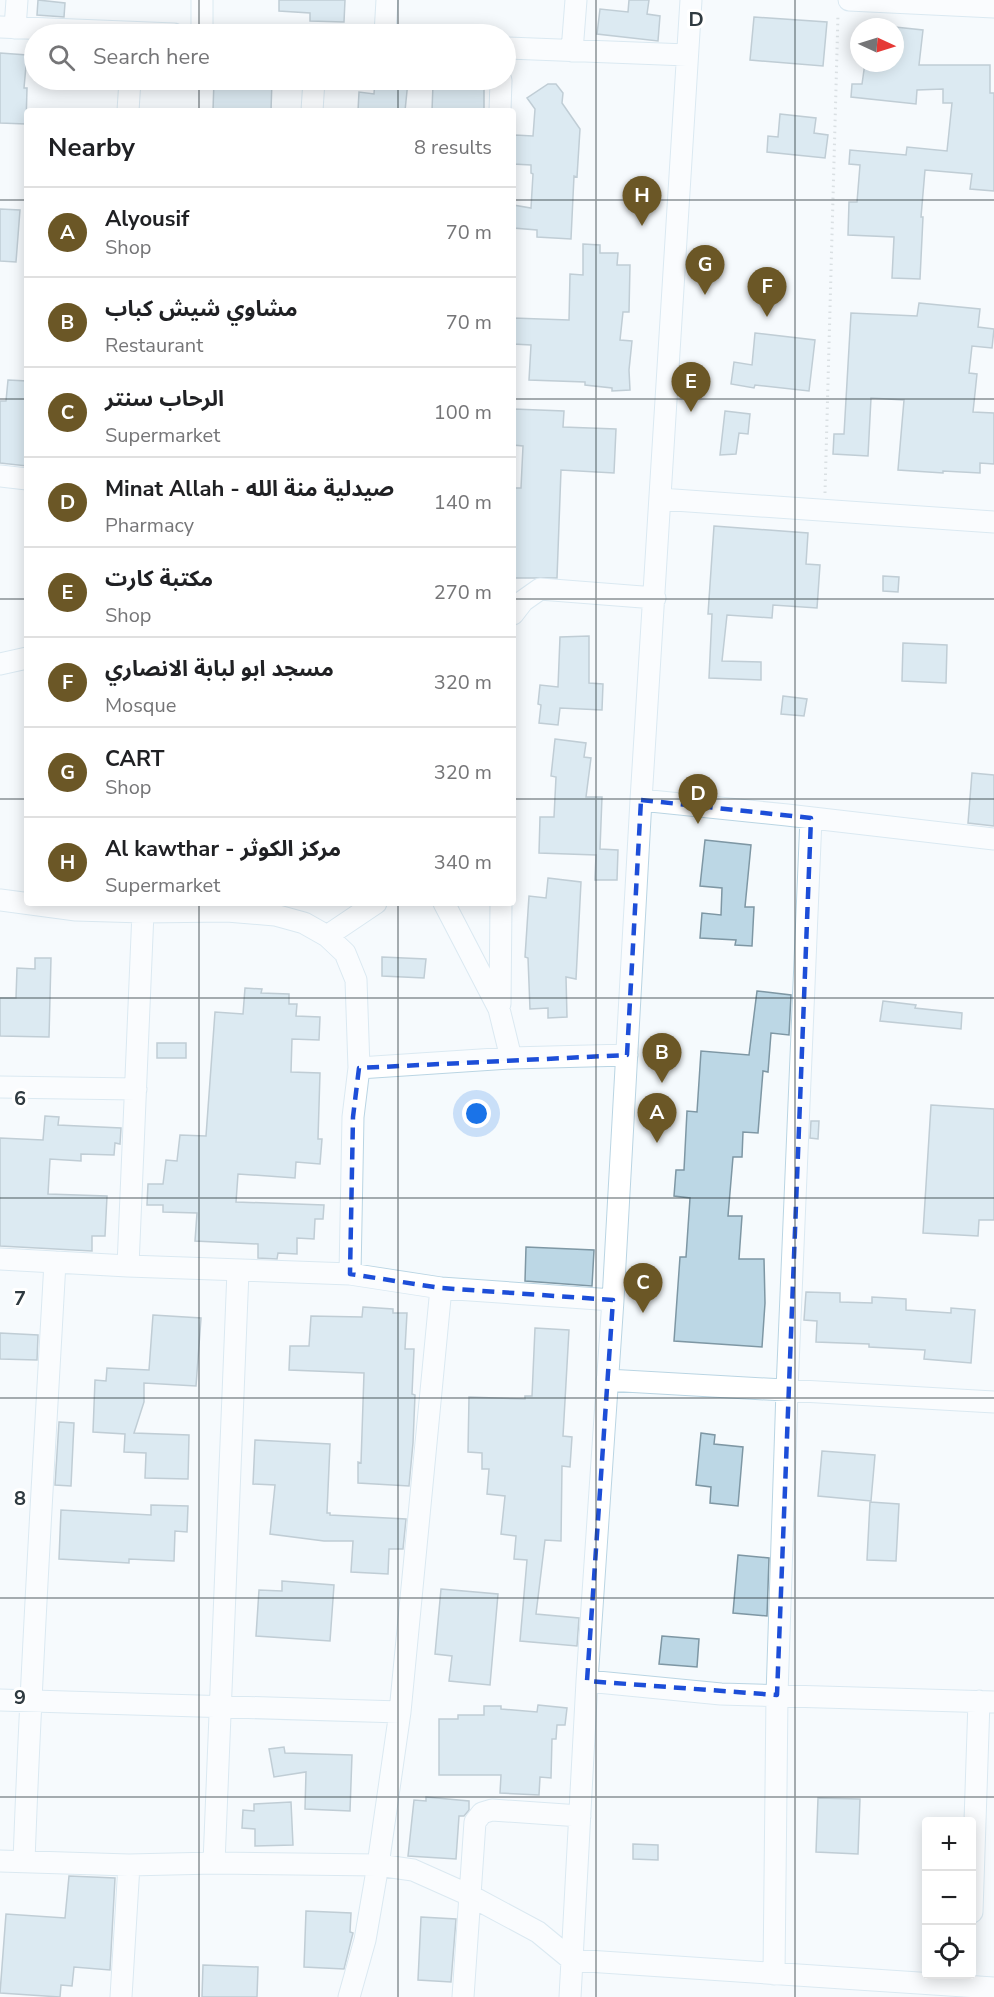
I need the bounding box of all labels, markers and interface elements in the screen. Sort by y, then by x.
text: D [688,6,704,33]
north arrow [850,18,904,72]
search box [24,24,516,90]
icon: search [45,41,78,74]
text: Search here [93,42,210,72]
text: Nearby [48,130,135,165]
text: 8 results [414,134,492,161]
pin: H [622,176,662,226]
text: Alyousif [105,204,189,234]
text: A [60,219,75,246]
text: 70 m [446,219,492,246]
text: Shop [105,234,151,261]
pin: G [686,246,724,295]
pin: F [748,268,786,317]
text: مشاوي شيش كباب [105,294,298,324]
text: B [61,309,74,336]
text: 70 m [446,309,492,336]
text: Restaurant [105,332,203,359]
pin: E [672,362,710,412]
text: الرحاب سنتر [105,384,224,414]
text: C [61,399,74,426]
text: 100 m [434,399,492,426]
text: Supermarket [105,422,220,449]
text: Minat Allah - صيدلية منة الله [105,474,394,504]
text: D [60,489,75,516]
text: 140 m [434,489,492,516]
text: Pharmacy [105,512,194,539]
text: مكتبة كارت [105,564,213,594]
text: E [62,579,73,606]
text: 270 m [434,579,492,606]
text: Shop [105,602,151,629]
text: مسجد ابو لبابة الانصاري [105,654,334,684]
text: F [62,669,73,696]
text: 320 m [434,669,492,696]
text: Mosque [105,692,176,719]
text: CART [105,744,164,774]
text: G [60,759,75,786]
text: 320 m [434,759,492,786]
text: Shop [105,774,151,801]
pin: D [678,774,718,824]
text: Al kawthar - مركز الكوثر [105,834,341,864]
text: H [60,849,75,876]
text: 340 m [434,849,492,876]
text: Supermarket [105,872,220,899]
pin: B [642,1034,682,1083]
text: 6 [14,1085,26,1112]
pin: A [638,1094,676,1143]
your location [462,1099,491,1128]
pin: C [624,1264,662,1313]
text: 7 [14,1285,26,1312]
text: 8 [14,1485,26,1512]
text: 9 [14,1684,26,1711]
map controls [922,1817,976,1979]
button: + [922,1817,976,1871]
button: − [922,1871,976,1925]
button: locate [922,1925,976,1979]

